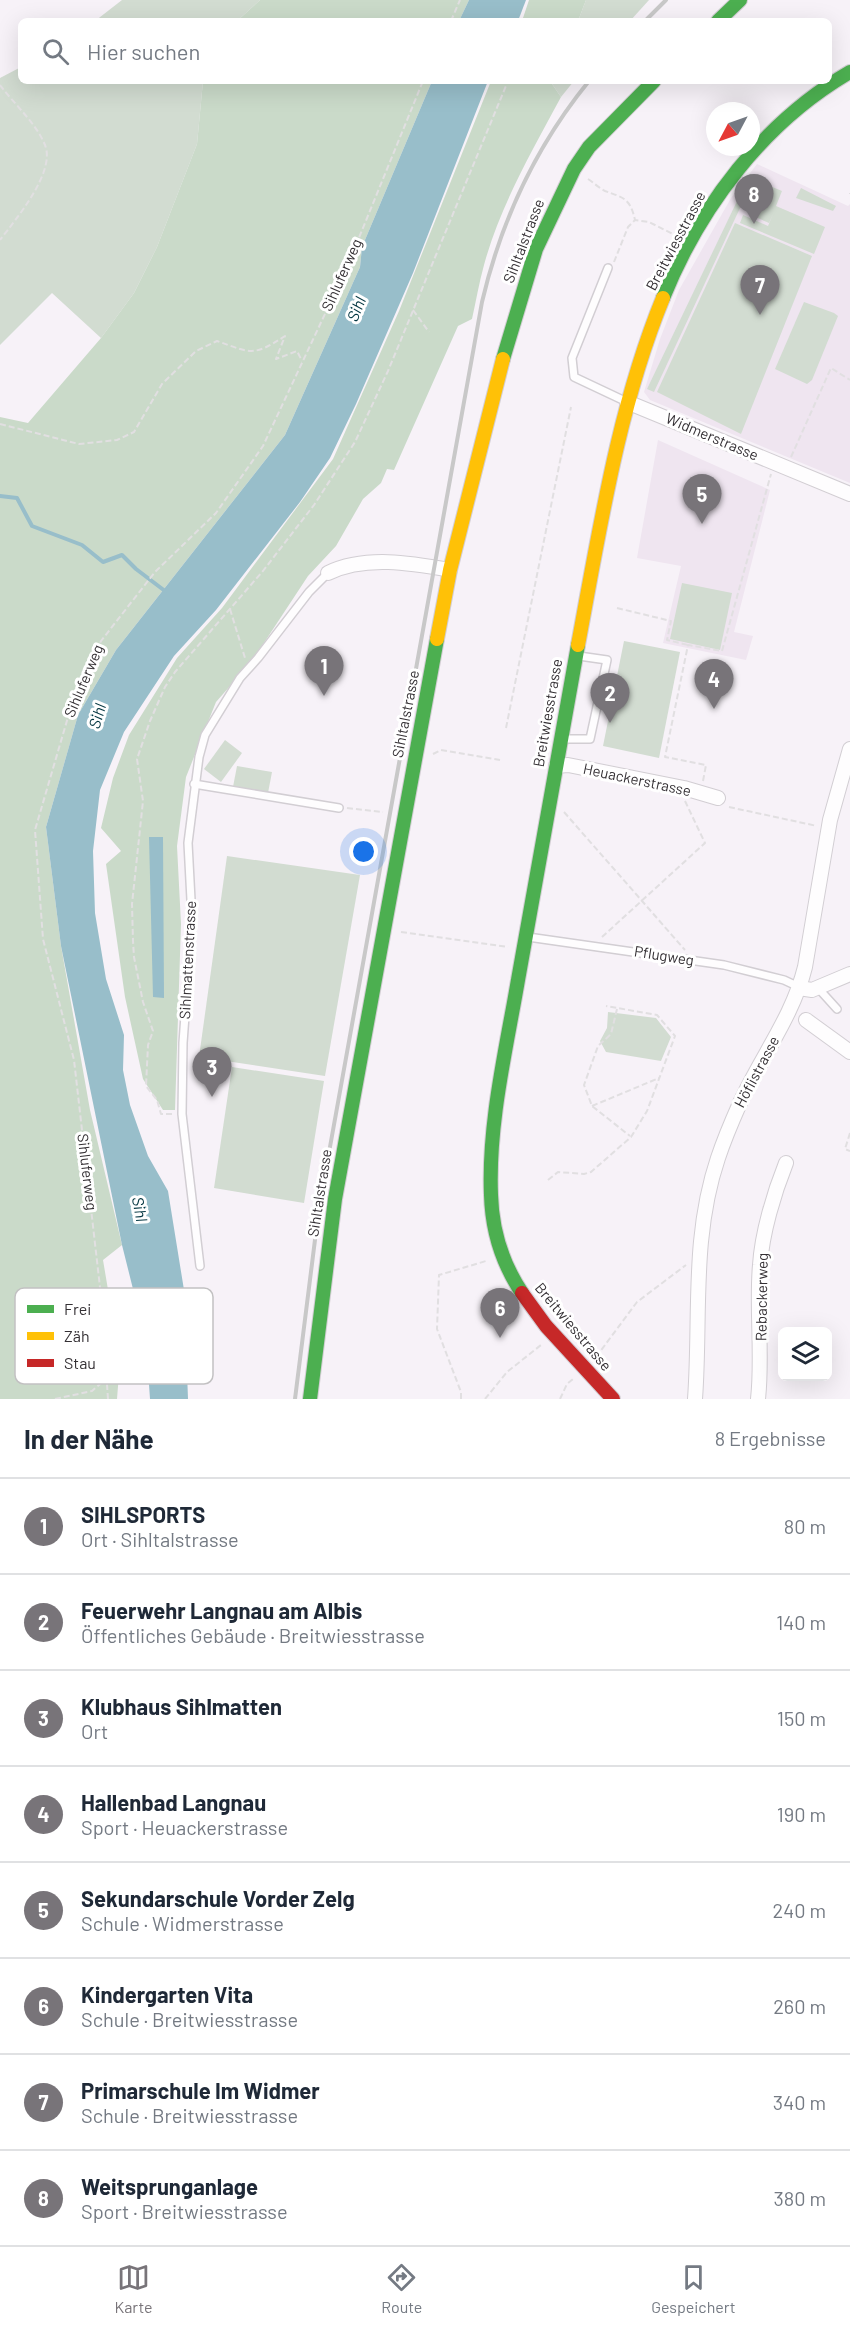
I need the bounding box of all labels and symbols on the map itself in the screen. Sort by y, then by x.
north arrow [706,102,760,156]
pin: 8 [734,174,774,224]
street label: Breitwiesstrasse [641,188,709,293]
street label: Sihltalstrasse [499,196,547,285]
street label: Sihluferweg [318,236,366,314]
pin: 7 [740,266,780,315]
water label: Sihl [342,294,370,324]
street label: Widmerstrasse [663,408,761,464]
pin: 5 [682,474,722,524]
street label: Sihluferweg [61,642,107,720]
pin: 1 [304,646,344,696]
street label: Breitwiesstrasse [529,657,565,768]
pin: 4 [694,660,734,709]
street label: Sihltalstrasse [388,669,422,759]
pin: 2 [590,674,630,723]
water label: Sihl [84,701,110,731]
street label: Heuackerstrasse [582,759,693,799]
your location [349,837,378,866]
street label: Sihlmattenstrasse [175,900,199,1020]
street label: Pflugweg [633,941,695,969]
street label: Höflistrasse [730,1033,782,1110]
pin: 3 [192,1048,232,1097]
street label: Sihluferweg [74,1132,102,1211]
street label: Sihltalstrasse [303,1148,335,1238]
water label: Sihl [129,1195,152,1223]
street label: Rebackerweg [751,1253,771,1341]
street label: Breitwiesstrasse [532,1279,616,1374]
legend [15,1288,213,1384]
pin: 6 [480,1288,520,1338]
text: Frei [64,1299,91,1318]
text: Zäh [64,1326,90,1345]
text: Stau [64,1353,96,1372]

